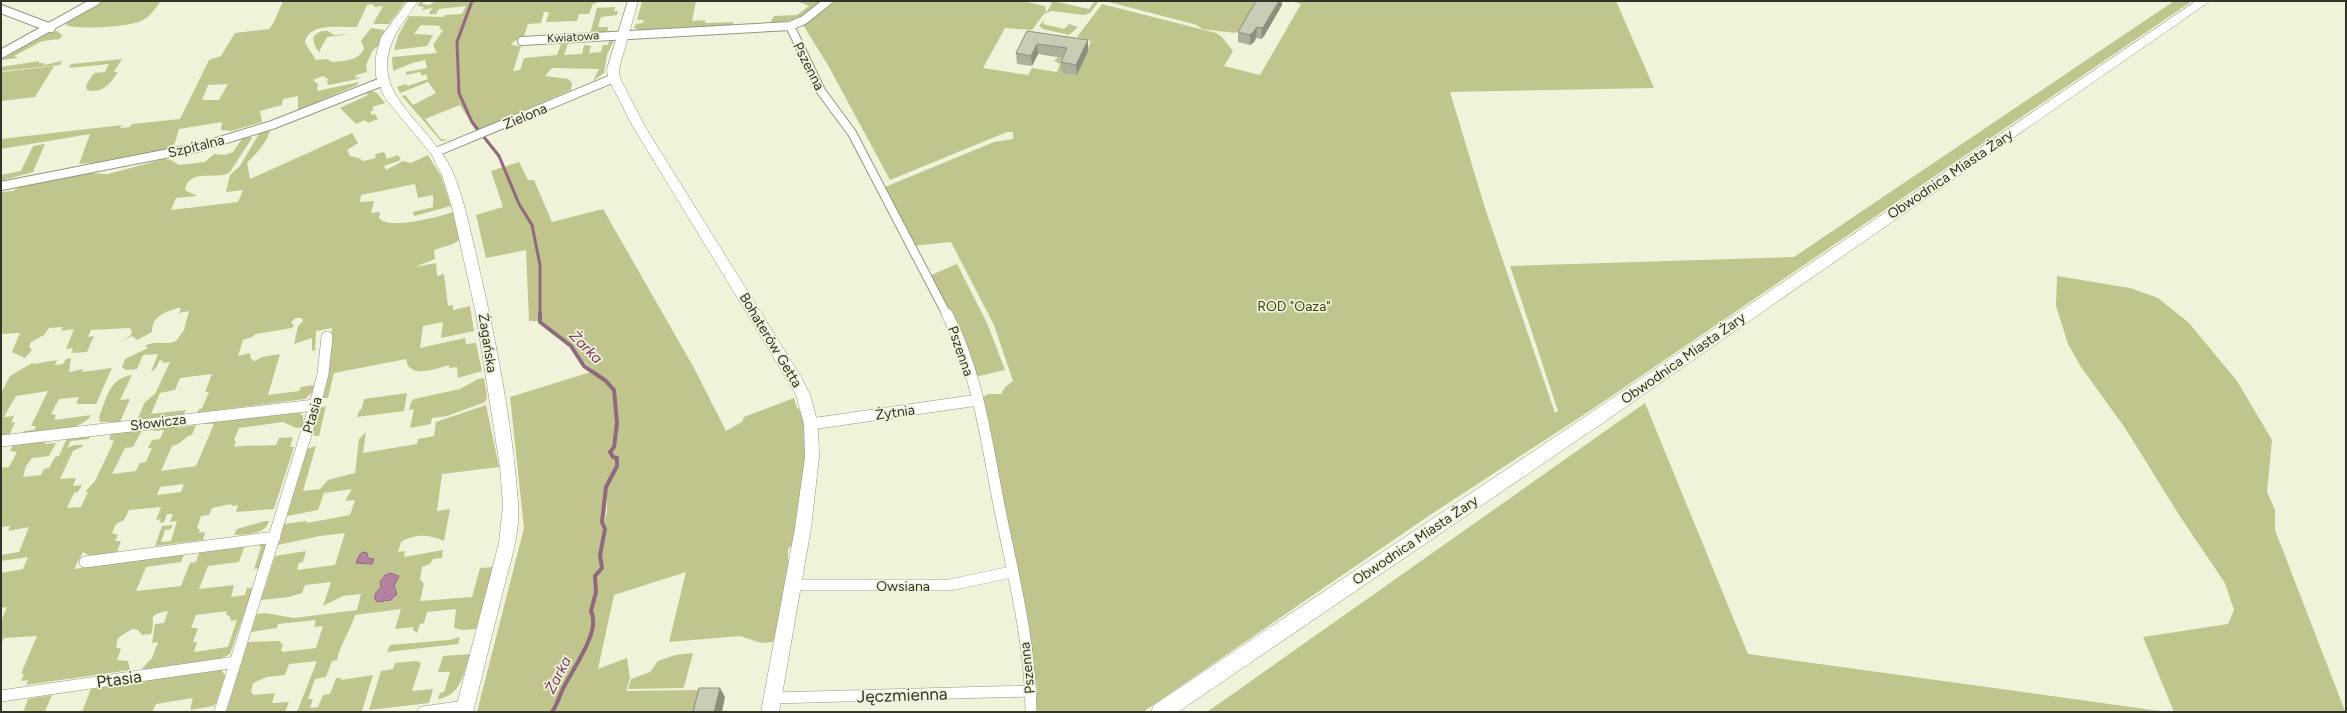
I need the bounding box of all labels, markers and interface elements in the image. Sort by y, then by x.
street label: Kwiatowa [546,28,600,46]
street label: Pszenna [789,39,828,93]
street label: Zielona [501,100,550,133]
street label: Obwodnica Miasta Żary [1884,126,2017,223]
street label: Szpitalna [166,131,226,162]
street label: Bohaterów Getta [736,290,806,391]
park label: ROD "Oaza" [1257,298,1331,315]
street label: Obwodnica Miasta Żary [1618,309,1749,408]
street label: Żagańska [474,312,501,374]
street label: Pszenna [944,324,977,378]
water label: Żarka [566,327,606,367]
street label: Ptasia [299,395,326,435]
street label: Żytnia [874,401,916,424]
street label: Słowicza [129,411,187,434]
street label: Obwodnica Miasta Żary [1349,492,1482,589]
street label: Owsiana [876,578,930,595]
street label: Pszenna [1016,641,1039,695]
water label: Żarka [541,653,575,697]
street label: Ptasia [95,666,143,692]
street label: Jęczmienna [856,683,948,707]

